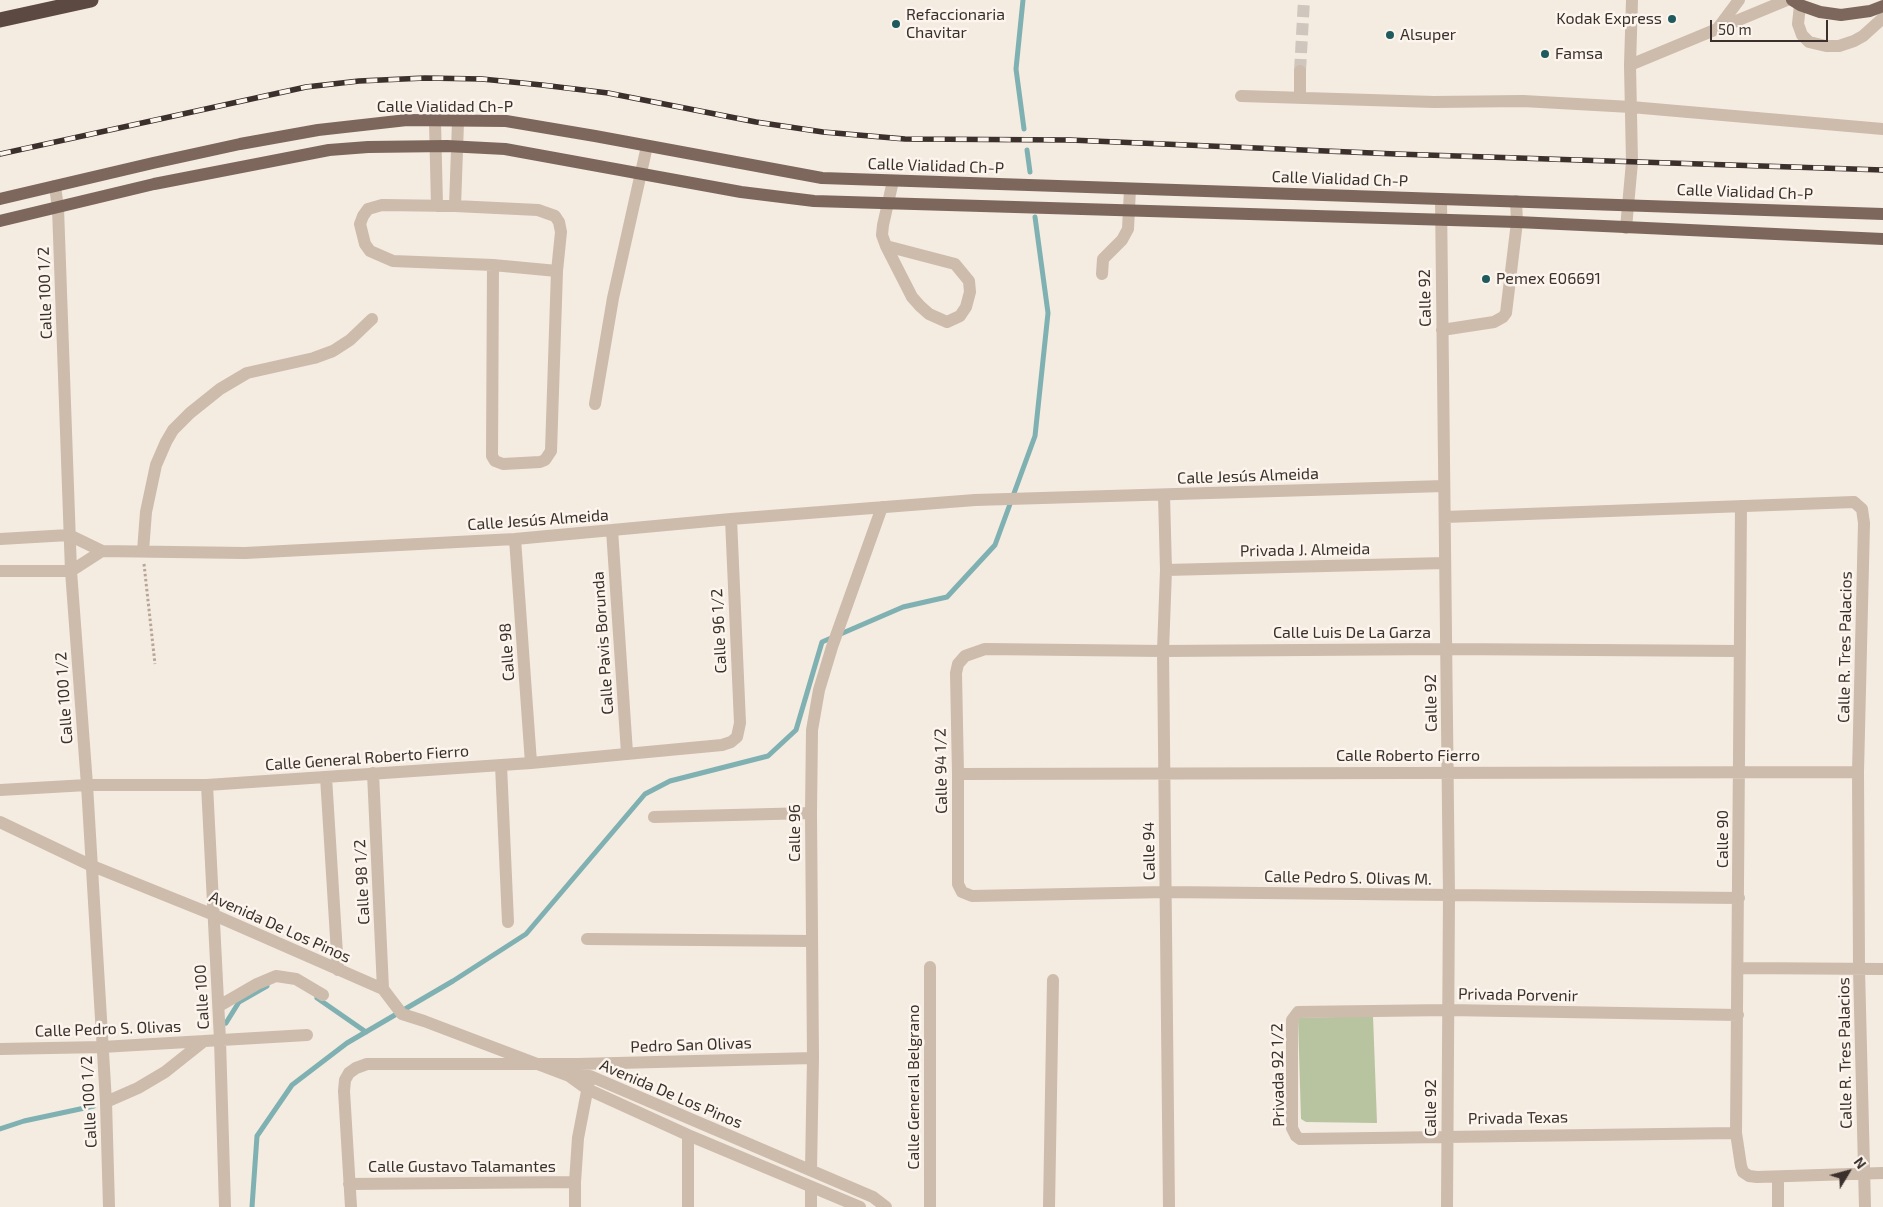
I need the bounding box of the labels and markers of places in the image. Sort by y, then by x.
place label: Refaccionaria Chavitar [906,5,1005,43]
place label: Kodak Express [1556,9,1662,29]
marker: Kodak Express [1666,13,1678,25]
marker: Refaccionaria Chavitar [890,18,902,30]
place label: Alsuper [1400,25,1456,45]
marker: Alsuper [1384,29,1396,41]
place label: Famsa [1555,44,1603,64]
marker: Famsa [1539,48,1551,60]
place label: Pemex E06691 [1496,269,1601,289]
marker: Pemex E06691 [1480,273,1492,285]

